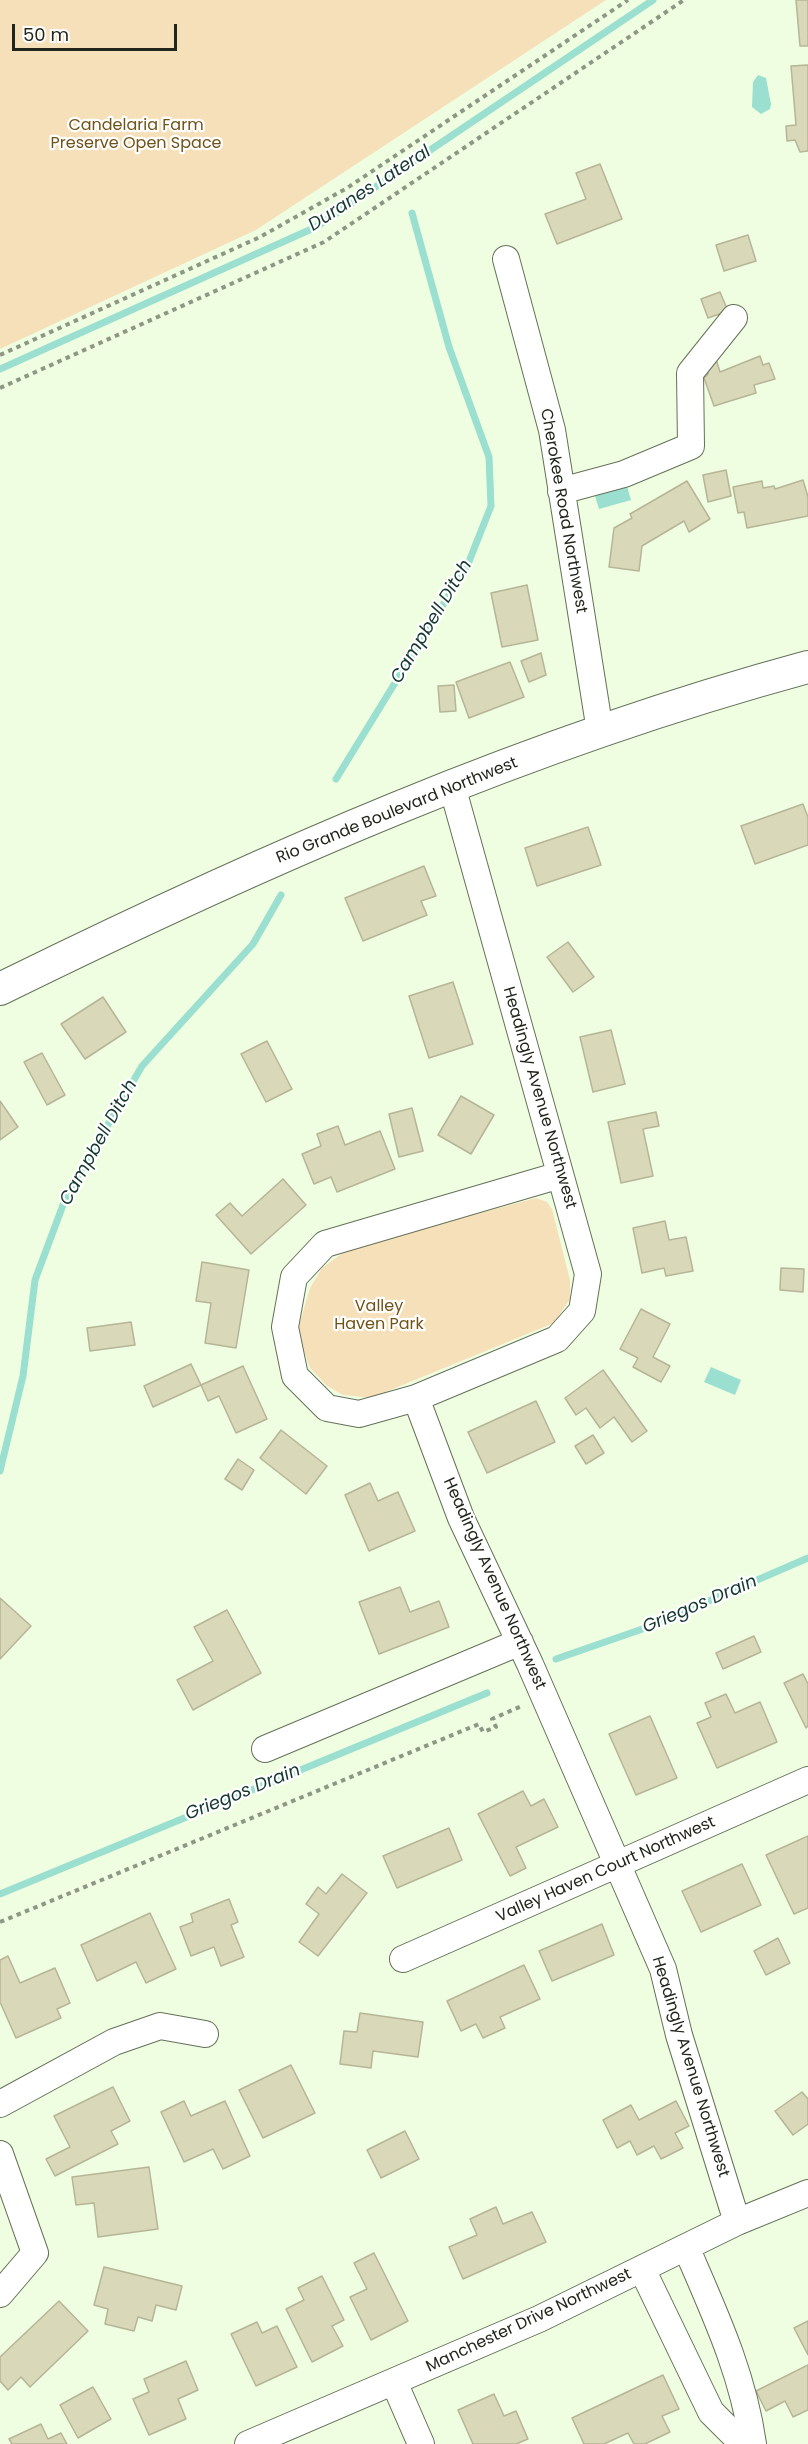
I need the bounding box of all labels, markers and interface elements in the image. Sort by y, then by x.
scale bar [15,12,180,50]
text: 50 m [23,22,69,47]
park label: Candelaria Farm Preserve Open Space [50,116,222,154]
water label: Duranes Lateral [305,141,435,237]
street label: Cherokee Road Northwest [536,407,590,615]
water label: Campbell Ditch [387,556,477,688]
street label: Rio Grande Boulevard Northwest [274,754,520,868]
street label: Headingly Avenue Northwest [498,985,580,1211]
water label: Campbell Ditch [56,1076,142,1210]
park label: Valley Haven Park [334,1297,424,1335]
street label: Headingly Avenue Northwest [438,1475,550,1693]
water label: Griegos Drain [639,1571,761,1639]
water label: Griegos Drain [182,1760,304,1826]
street label: Valley Haven Court Northwest [494,1813,718,1927]
street label: Headingly Avenue Northwest [647,1954,733,2180]
street label: Manchester Drive Northwest [423,2265,635,2377]

